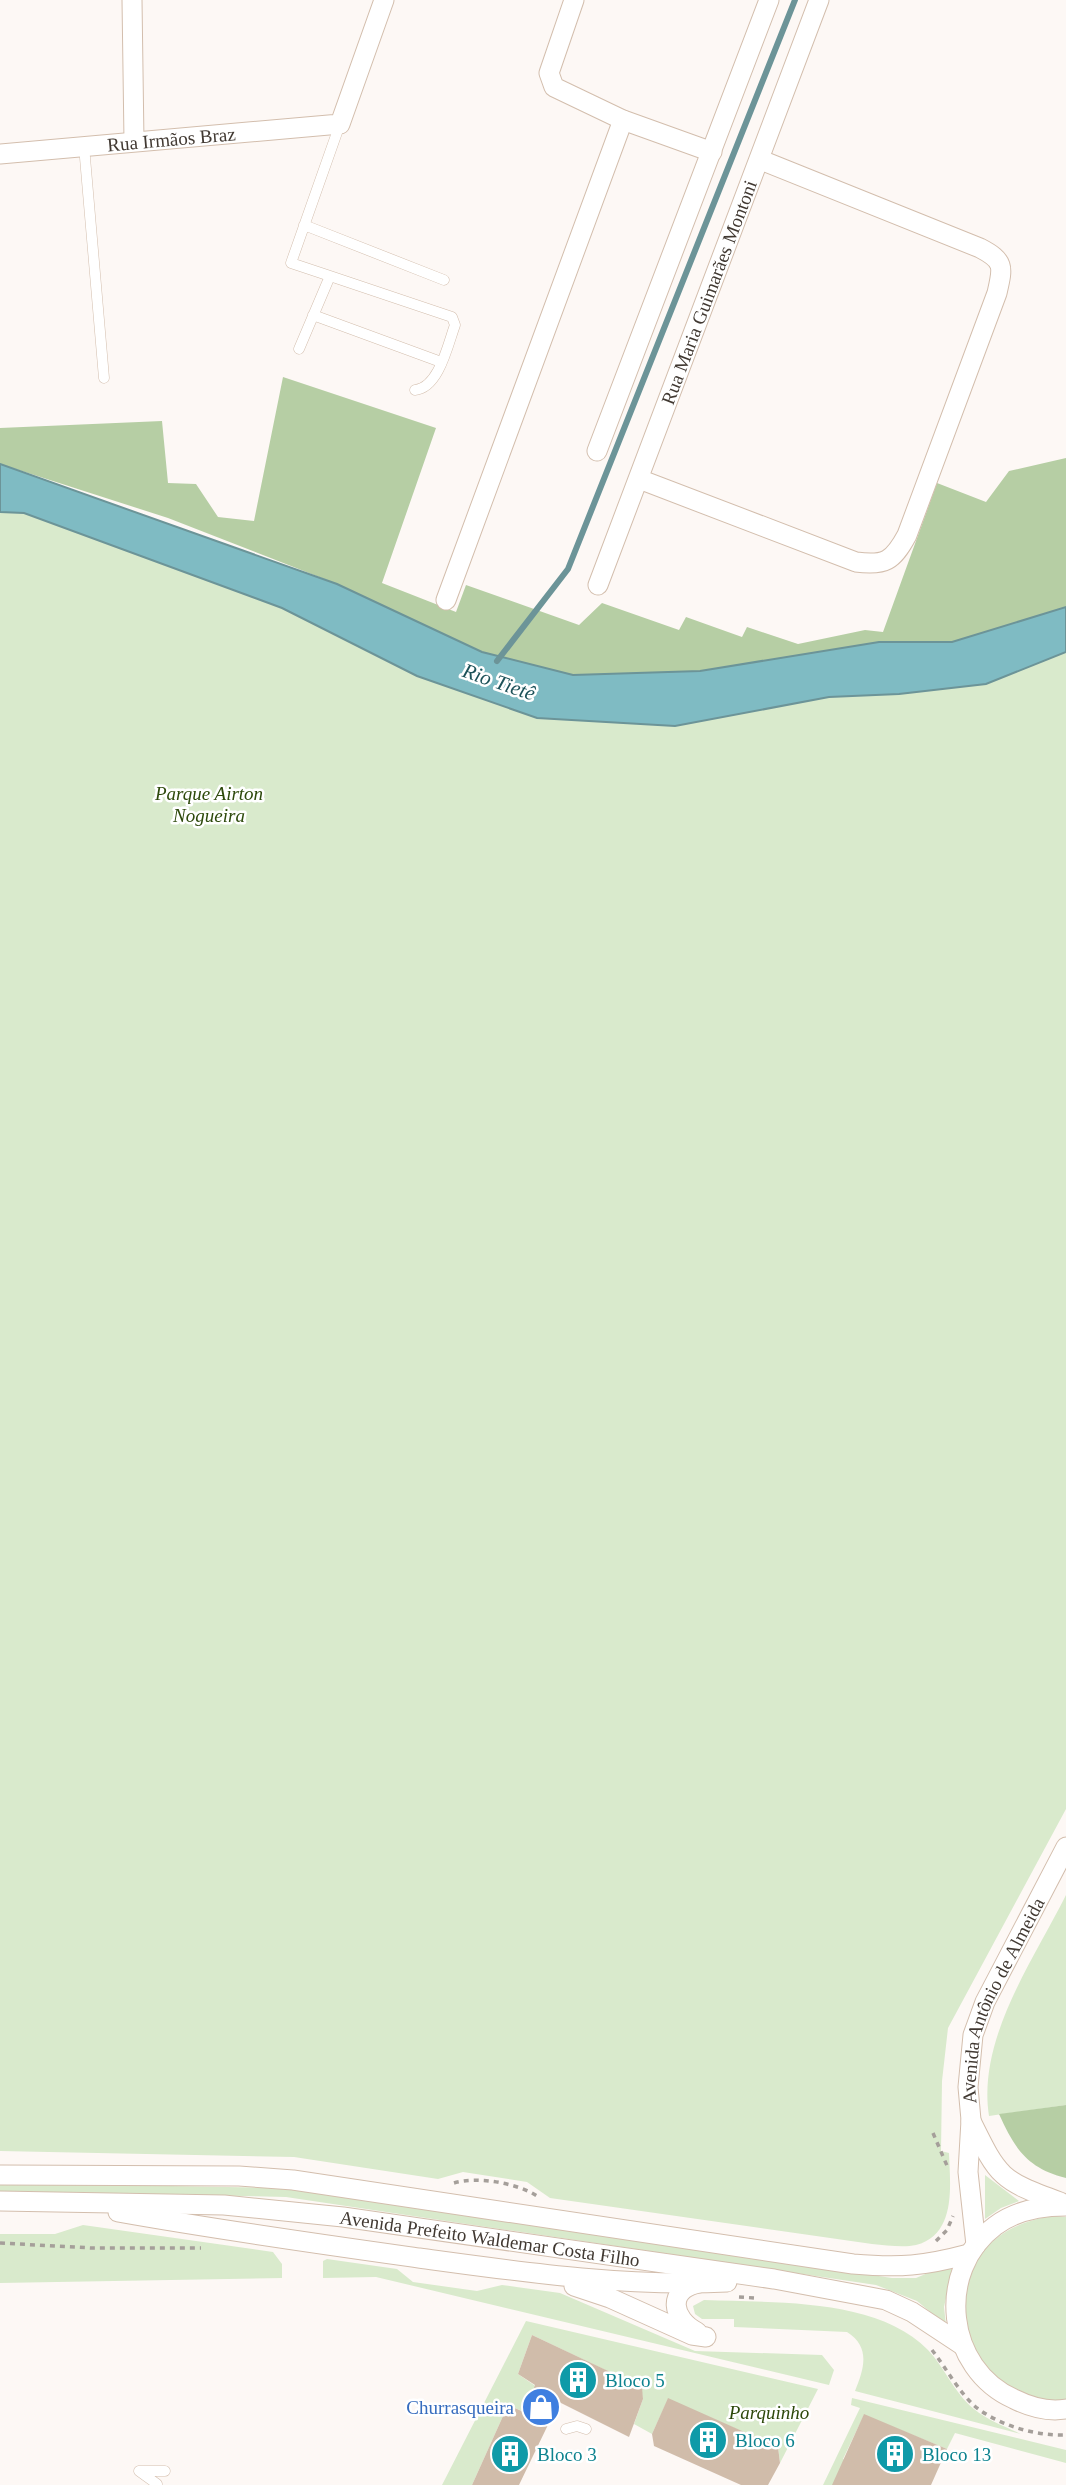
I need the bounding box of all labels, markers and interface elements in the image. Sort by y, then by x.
street label: Rua Irmãos Braz [106,123,236,155]
street label: Rua Maria Guimarães Montoni [657,177,761,407]
water label: Rio Tietê [459,658,539,706]
park label: Parque Airton Nogueira [154,783,263,826]
street label: Avenida Antônio de Almeida [958,1894,1049,2105]
street label: Avenida Prefeito Waldemar Costa Filho [338,2207,641,2271]
building icon: Bloco 5 [557,2359,599,2401]
place label: Bloco 5 [605,2370,665,2391]
shop icon: Churrasqueira [520,2386,562,2428]
place label: Churrasqueira [406,2397,515,2418]
park label: Parquinho [728,2402,809,2423]
building icon: Bloco 6 [687,2419,729,2461]
place label: Bloco 6 [735,2430,795,2451]
building icon: Bloco 3 [489,2433,531,2475]
building icon: Bloco 13 [874,2433,916,2475]
place label: Bloco 3 [537,2444,597,2465]
place label: Bloco 13 [922,2444,991,2465]

